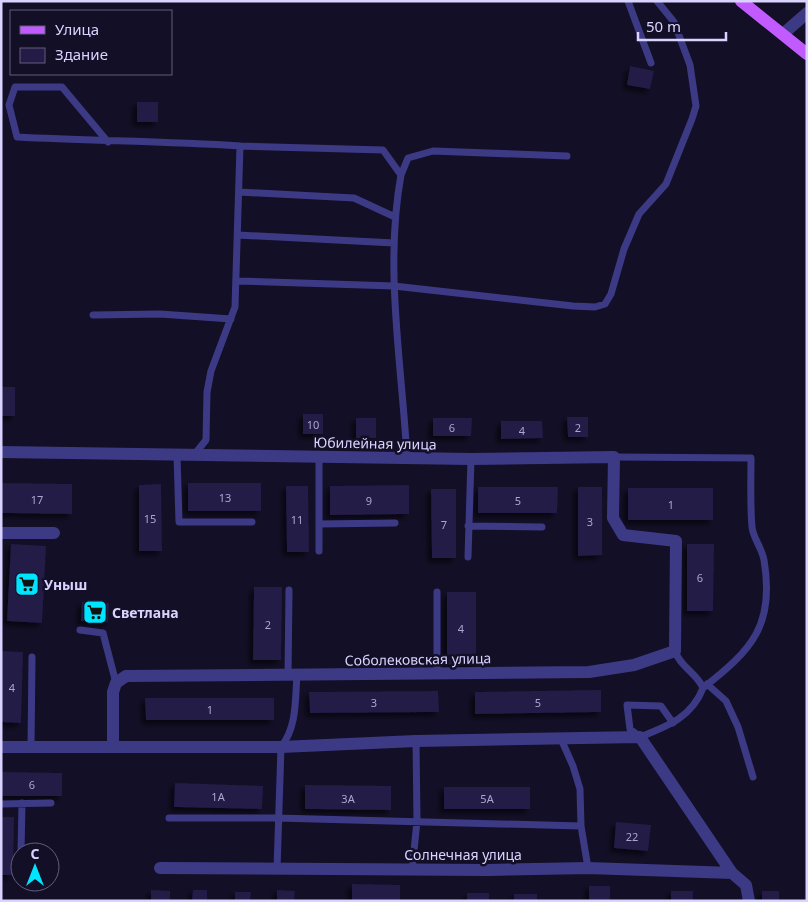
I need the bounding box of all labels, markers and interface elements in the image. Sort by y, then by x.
legend [10,10,172,75]
scale bar [638,10,726,42]
text: 50 m [646,16,681,36]
text: Улица [55,19,99,39]
text: Здание [55,44,108,64]
house number: 10 [307,417,319,432]
house number: 6 [449,420,455,435]
house number: 2 [575,420,581,435]
house number: 4 [519,423,526,438]
street label: Юбилейная улица [313,432,437,454]
house number: 13 [219,490,231,505]
house number: 17 [31,492,43,507]
house number: 9 [366,493,372,508]
house number: 5 [515,493,521,508]
house number: 1 [668,497,674,512]
house number: 15 [144,511,156,526]
house number: 11 [291,512,303,527]
house number: 3 [587,514,593,529]
house number: 7 [441,517,447,532]
house number: 6 [697,570,703,585]
supermarket icon: Уныш [14,571,40,597]
place label: Уныш [44,575,87,594]
supermarket icon: Светлана [82,599,108,625]
place label: Светлана [112,603,179,622]
house number: 2 [265,617,271,632]
house number: 4 [458,621,465,636]
street label: Соболековская улица [345,648,491,670]
house number: 4 [9,680,16,695]
house number: 3 [371,695,377,710]
house number: 5 [535,695,541,710]
house number: 1 [207,702,213,717]
house number: 6 [29,777,35,792]
house number: 1А [211,789,226,804]
house number: 3А [341,791,356,806]
house number: 5А [480,791,495,806]
house number: 22 [626,829,638,844]
north arrow [10,842,60,892]
text: С [30,844,40,863]
street label: Солнечная улица [404,845,522,864]

